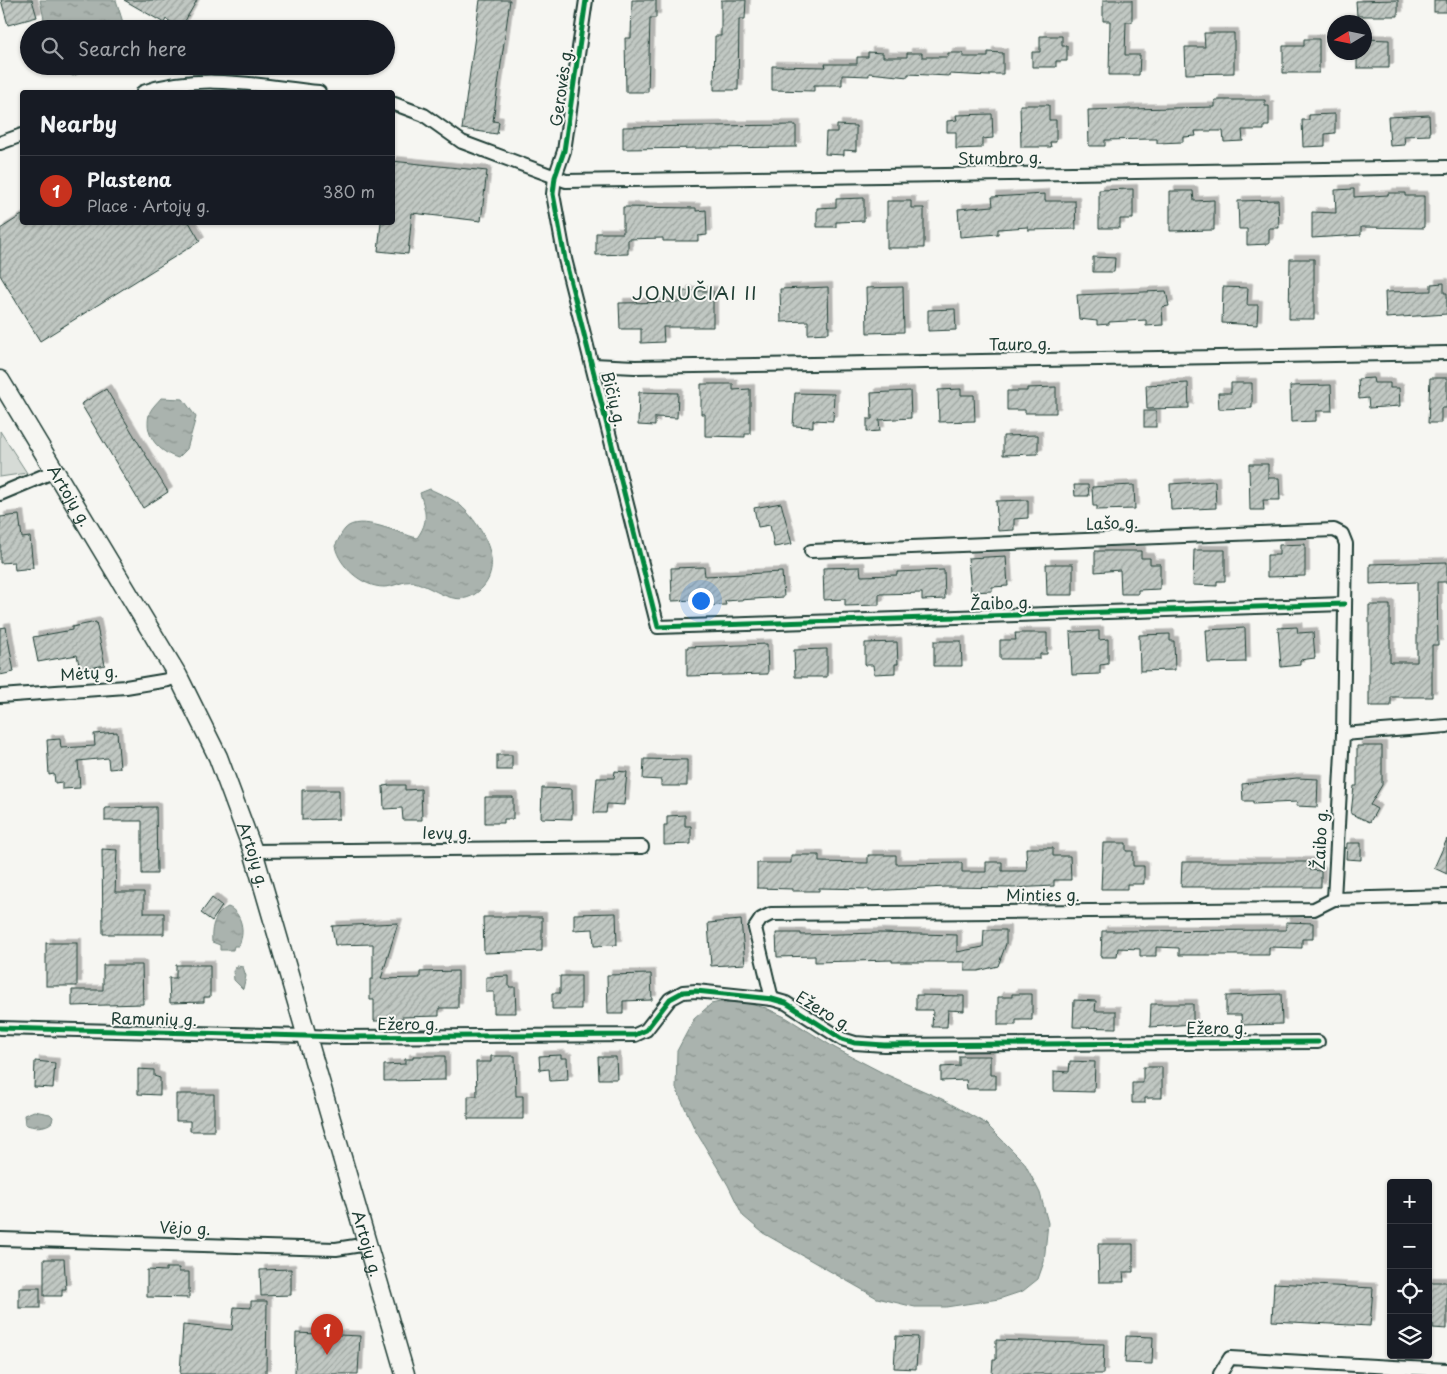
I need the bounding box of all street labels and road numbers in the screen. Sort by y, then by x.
street label: Gerovės g. [543,46,577,128]
street label: Stumbro g. [957,144,1043,170]
street label: Tauro g. [989,330,1051,356]
street label: Bičių g. [597,369,633,429]
street label: Artojų g. [43,460,98,531]
street label: Lašo g. [1085,509,1139,535]
street label: Žaibo g. [970,589,1032,615]
street label: Mėtų g. [59,658,119,686]
street label: Žaibo g. [1305,807,1333,870]
street label: Artojų g. [232,818,276,891]
street label: Ievų g. [422,820,472,844]
street label: Minties g. [1006,882,1080,906]
street label: Ežero g. [792,984,857,1036]
street label: Ramunių g. [111,1005,197,1031]
street label: Ežero g. [377,1011,439,1035]
street label: Ežero g. [1186,1015,1248,1039]
street label: Artojų g. [347,1207,389,1280]
street label: Vėjo g. [159,1214,211,1240]

